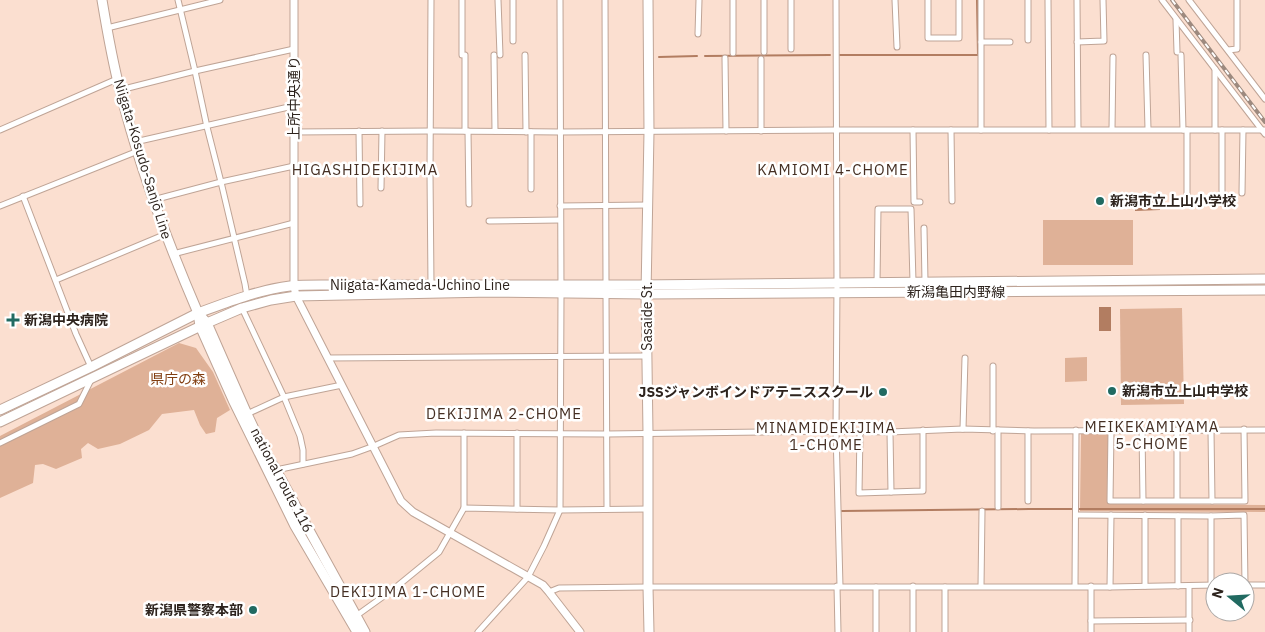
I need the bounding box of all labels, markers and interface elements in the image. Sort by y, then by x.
street label: 上所中央通り [285,56,303,140]
street label: Niigata-Kosudo-Sanjō Line [110,77,176,242]
district label: HIGASHIDEKIJIMA [292,160,438,179]
district label: KAMIOMI 4-CHOME [757,160,909,179]
place label: 新潟市立上山小学校 [1110,192,1236,210]
marker: 新潟市立上山小学校 [1094,195,1106,207]
street label: Niigata-Kameda-Uchino Line [330,276,510,294]
street label: Sasaide St. [638,281,656,351]
street label: 新潟亀田内野線 [907,283,1005,301]
place label: 新潟中央病院 [24,311,108,329]
marker: 新潟中央病院 [6,313,20,327]
park label: 県庁の森 [150,370,206,388]
place label: 新潟市立上山中学校 [1122,382,1248,400]
place label: JSSジャンボインドアテニススクール [639,383,873,401]
marker: 新潟市立上山中学校 [1106,385,1118,397]
marker: JSSジャンボインドアテニススクール [877,386,889,398]
district label: DEKIJIMA 2-CHOME [426,404,582,423]
district label: MEIKEKAMIYAMA 5-CHOME [1085,417,1219,453]
district label: MINAMIDEKIJIMA 1-CHOME [756,418,896,454]
street label: national route 116 [247,425,317,535]
north arrow [1205,572,1255,622]
district label: DEKIJIMA 1-CHOME [330,582,486,601]
text: N [1208,585,1228,601]
place label: 新潟県警察本部 [145,601,243,619]
marker: 新潟県警察本部 [247,604,259,616]

